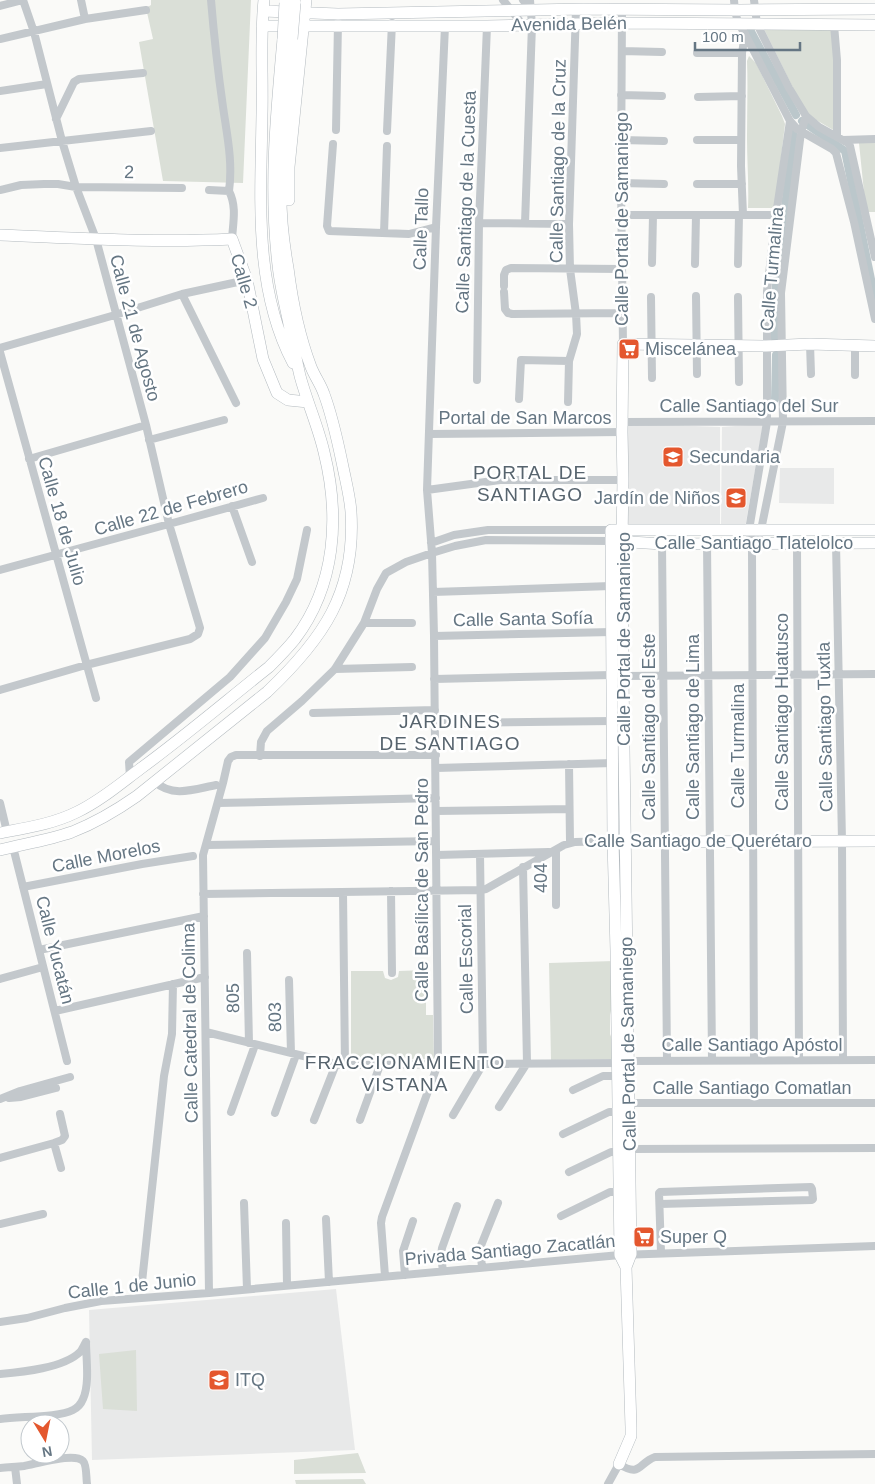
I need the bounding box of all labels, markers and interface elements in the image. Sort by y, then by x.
street label: Avenida Belén [511,13,627,35]
scale bar [695,20,800,52]
text: 100 m [702,28,744,45]
street label: Calle Santiago de la Cruz [546,59,570,263]
street label: Calle Santiago de la Cuesta [452,89,480,314]
street label: Calle Portal de Samaniego [612,112,632,326]
street label: 2 [124,162,134,182]
street label: Calle Tallo [410,187,432,271]
street label: Calle Turmalina [757,205,787,332]
street label: Calle 2 [227,251,261,311]
street label: Calle 21 de Agosto [106,252,164,404]
supermarket icon: Miscelánea [617,337,641,361]
place label: Miscelánea [645,339,737,359]
street label: Calle Santiago del Sur [659,396,839,416]
street label: Portal de San Marcos [438,408,612,428]
school or university icon: Secundaria [661,445,685,469]
place label: Secundaria [689,447,781,467]
street label: Calle 18 de Julio [34,454,90,588]
district label: PORTAL DE SANTIAGO [473,462,587,505]
street label: Calle 22 de Febrero [92,476,250,540]
school or university icon: Jardín de Niños [724,486,748,510]
place label: Jardín de Niños [594,488,720,508]
street label: Calle Portal de Samaniego [614,532,634,746]
street label: Calle Santiago Tlatelolco [655,533,853,553]
street label: Calle Santa Sofía [453,608,594,630]
street label: Calle Santiago Huatusco [772,613,792,811]
street label: Calle Santiago del Este [639,633,659,821]
street label: Calle Santiago de Lima [683,633,703,820]
street label: Calle Santiago Tuxtla [813,641,836,812]
street label: Calle Turmalina [728,682,748,809]
district label: JARDINES DE SANTIAGO [380,711,520,754]
street label: Calle Basílica de San Pedro [412,778,432,1002]
street label: Calle Santiago de Querétaro [584,831,812,851]
street label: Calle Morelos [50,836,162,876]
street label: 404 [531,863,551,893]
street label: Calle Yucatán [32,894,78,1006]
street label: Calle Escorial [455,904,477,1014]
street label: Calle Catedral de Colima [178,922,202,1123]
street label: Calle Portal de Samaniego [616,937,640,1151]
street label: 805 [223,983,243,1013]
street label: 803 [265,1002,285,1032]
street label: Calle Santiago Apóstol [661,1035,843,1055]
district label: FRACCIONAMIENTO VISTANA [305,1052,505,1095]
street label: Calle Santiago Comatlan [652,1078,852,1098]
supermarket icon: Super Q [632,1225,656,1249]
place label: Super Q [660,1227,727,1247]
street label: Privada Santiago Zacatlán [404,1231,616,1269]
street label: Calle 1 de Junio [67,1269,197,1303]
school or university icon: ITQ [207,1368,231,1392]
place label: ITQ [235,1370,265,1390]
north arrow [20,1414,70,1464]
text: N [41,1443,54,1461]

